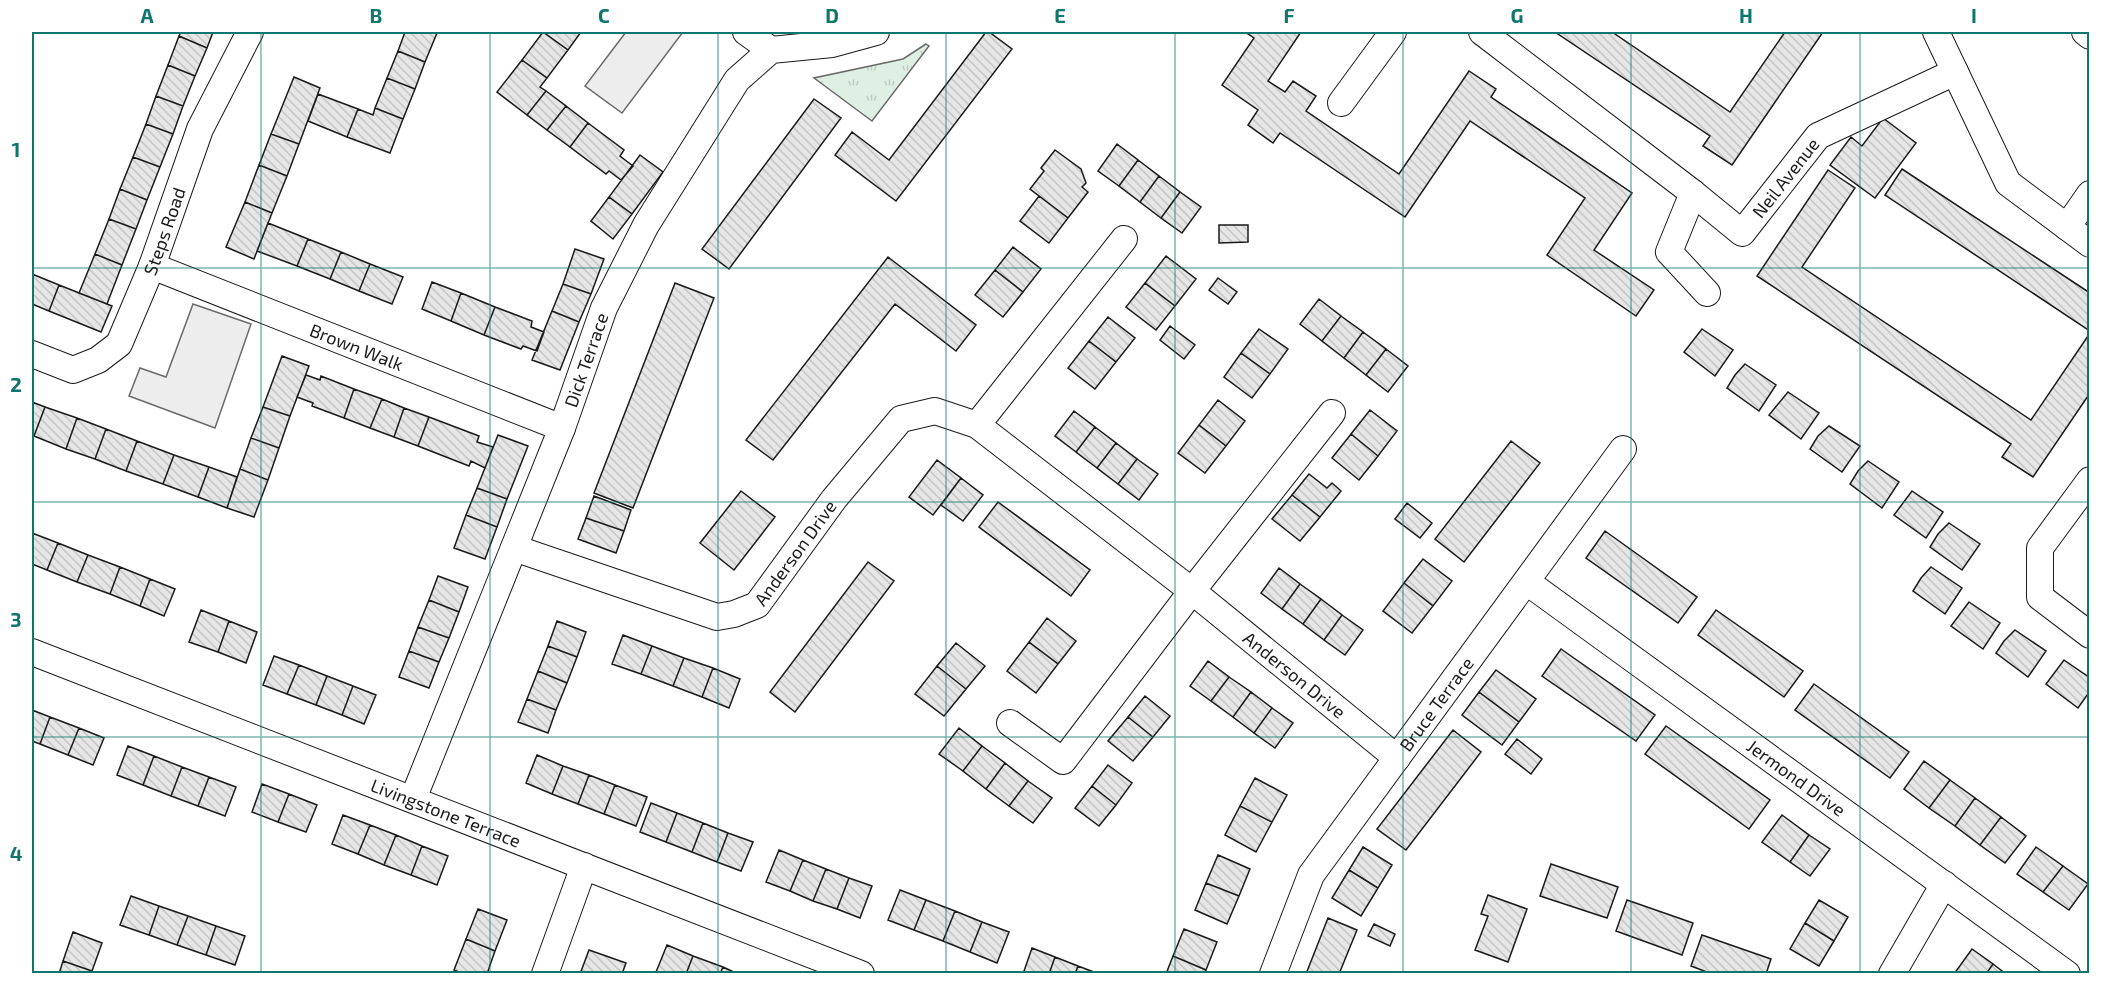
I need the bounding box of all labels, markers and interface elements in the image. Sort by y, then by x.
text: A [140,3,154,27]
text: B [370,3,382,27]
text: C [598,3,610,27]
text: D [825,3,839,27]
text: E [1054,3,1066,27]
text: F [1283,3,1295,27]
text: G [1511,3,1523,27]
text: H [1739,3,1753,27]
text: I [1971,3,1977,27]
street label: Neil Avenue [1747,133,1824,222]
text: 1 [12,137,20,161]
street label: Steps Road [138,184,190,278]
street label: Dick Terrace [559,310,613,410]
street label: Brown Walk [307,318,407,375]
text: 2 [10,372,22,396]
street label: Anderson Drive [749,495,841,610]
text: 3 [10,607,22,631]
street label: Anderson Drive [1239,626,1350,723]
street label: Bruce Terrace [1394,653,1478,755]
street label: Jermond Drive [1743,734,1850,821]
street label: Livingstone Terrace [368,774,524,852]
text: 4 [10,841,23,865]

